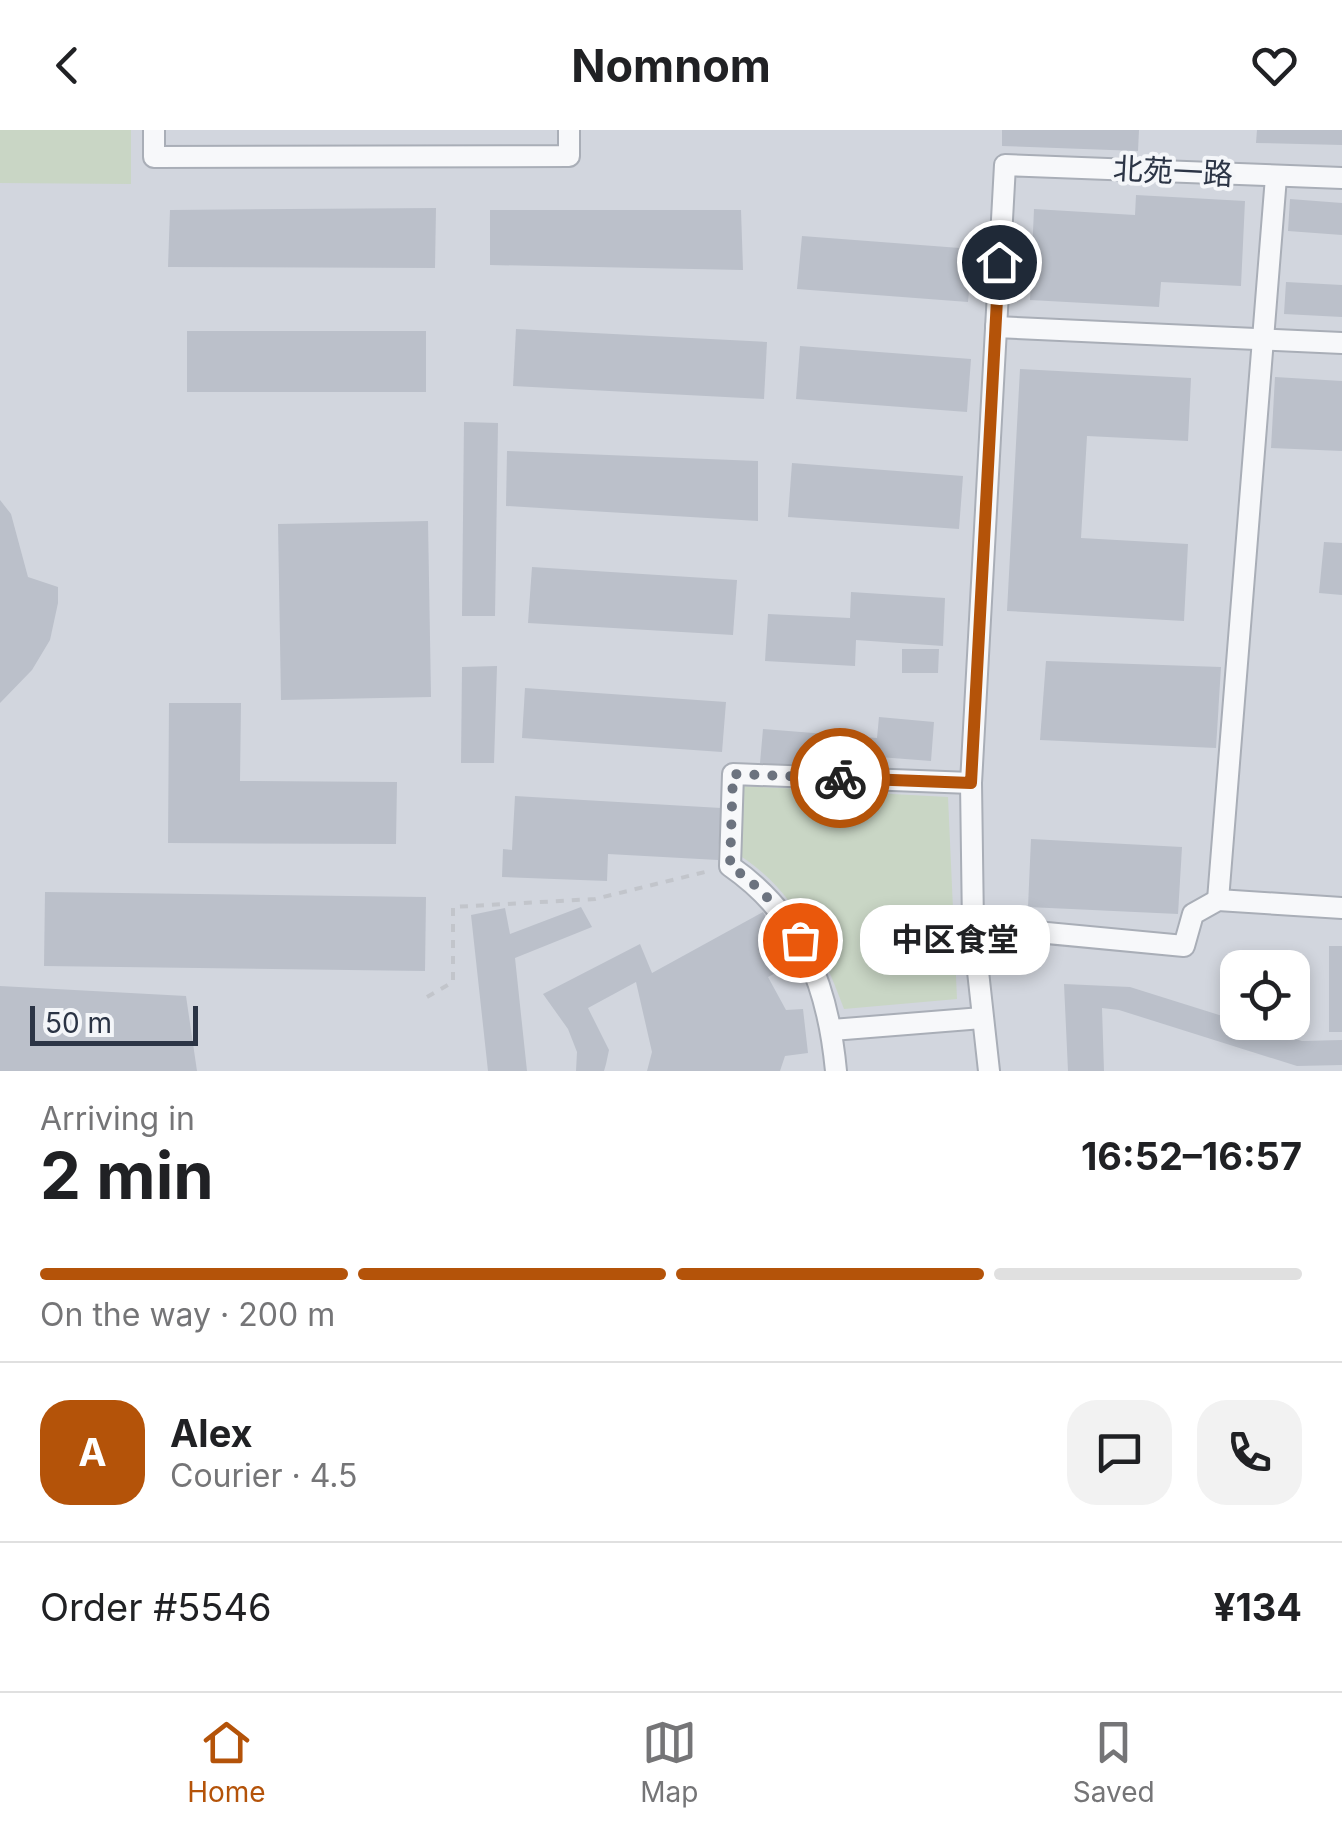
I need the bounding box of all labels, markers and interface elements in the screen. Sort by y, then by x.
icon: back [40,38,95,93]
text: Nomnom [571,38,771,93]
icon: heart [1247,38,1302,93]
street label: 北苑一路 [1112,150,1234,192]
pin [957,220,1042,305]
icon: home [972,235,1027,290]
courier [790,728,890,828]
icon: bike [813,751,868,806]
pin [758,898,843,983]
callout: 中区食堂 [860,905,1050,975]
icon: bag [773,913,828,968]
text: 中区食堂 [891,920,1019,959]
map controls [1220,950,1310,1040]
button: locate [1220,950,1310,1040]
scale bar [30,1001,198,1046]
text: 50 m [45,1006,112,1040]
text: Arriving in [40,1099,195,1138]
text: 16:52–16:57 [1081,1133,1302,1179]
text: 2 min [40,1136,214,1215]
text: On the way · 200 m [40,1295,335,1334]
button: chat [1067,1400,1172,1505]
button: phone [1197,1400,1302,1505]
text: Alex [170,1410,253,1456]
text: A [78,1429,107,1475]
text: Courier · 4.5 [170,1456,358,1495]
text: Order #5546 [40,1584,272,1630]
text: ¥134 [1214,1584,1302,1630]
tab: Home [187,1715,266,1809]
tab: Map [640,1715,698,1809]
tab: Saved [1073,1715,1155,1809]

